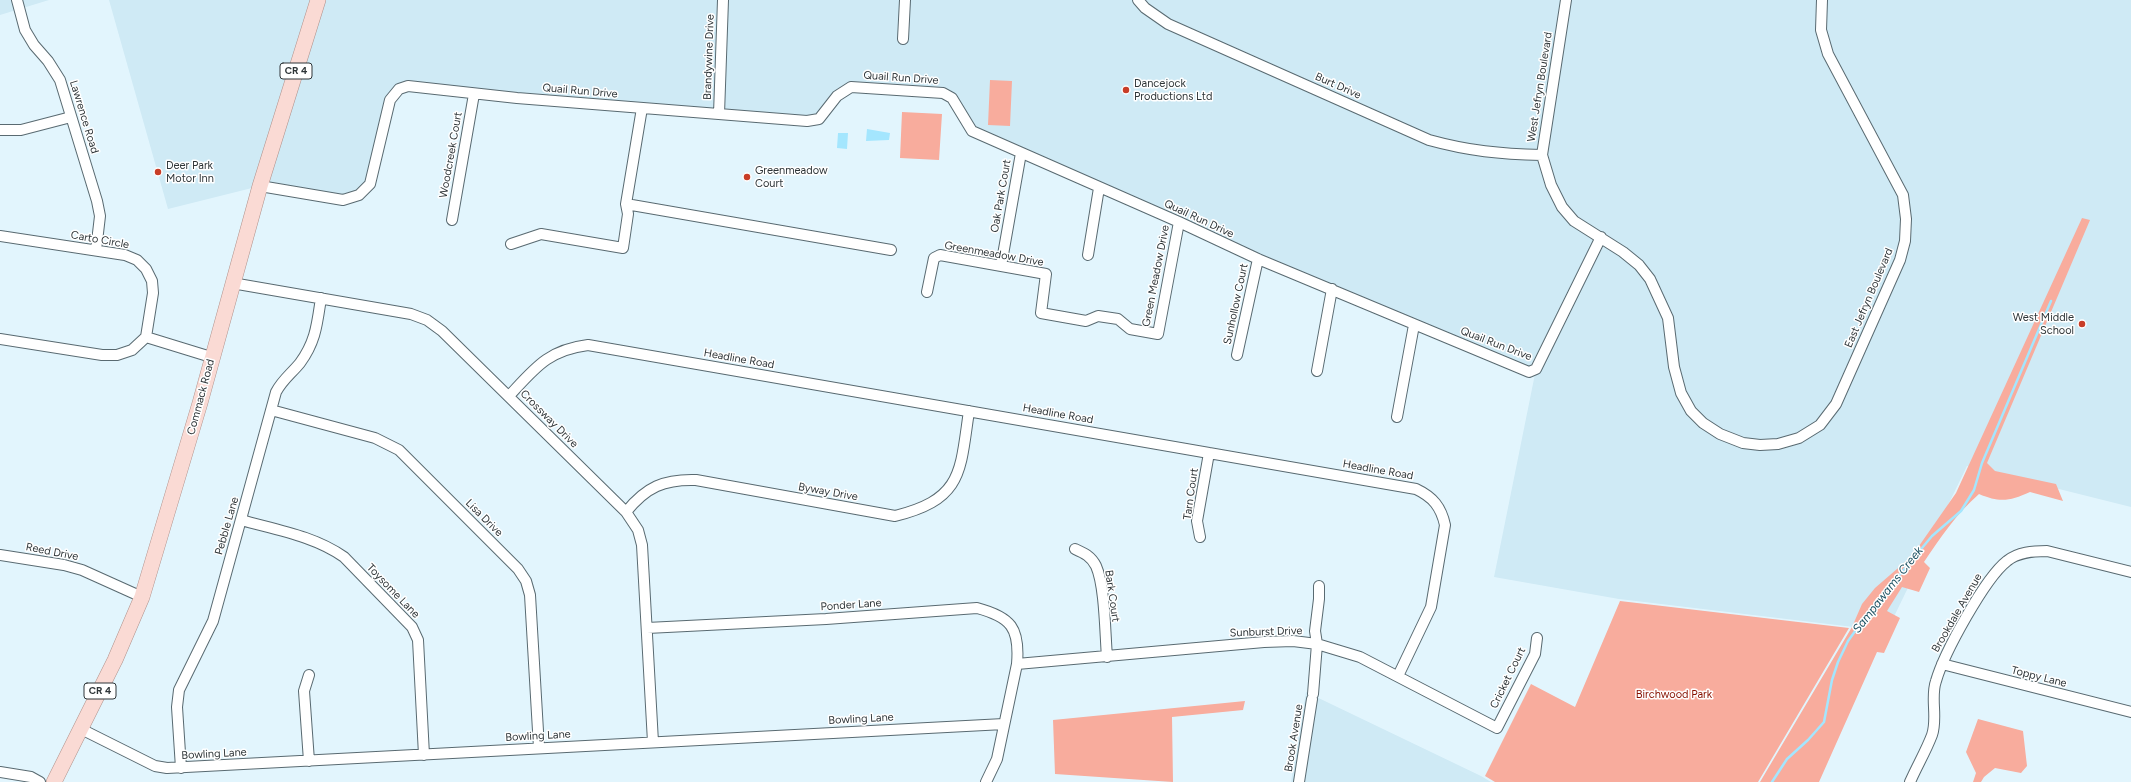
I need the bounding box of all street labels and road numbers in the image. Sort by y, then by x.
street label: Brandywine Drive [701,14,717,100]
street label: West Jefryn Boulevard [1525,31,1555,143]
road number: CR 4 [280,63,312,79]
street label: Quail Run Drive [863,69,939,87]
street label: Burt Drive [1313,70,1363,102]
street label: Lawrence Road [67,79,101,155]
street label: Quail Run Drive [542,81,618,101]
street label: Woodcreek Court [437,111,465,199]
street label: Oak Park Court [988,158,1014,234]
street label: Quail Run Drive [1162,197,1236,241]
street label: Green Meadow Drive [1140,224,1172,328]
street label: Carto Circle [70,228,130,252]
street label: Greenmeadow Drive [943,239,1045,269]
street label: East Jefryn Boulevard [1842,246,1896,350]
street label: Sunhollow Court [1221,262,1251,346]
street label: Quail Run Drive [1458,324,1534,364]
street label: Headline Road [703,346,775,372]
street label: Commack Road [185,358,217,436]
street label: Crossway Drive [517,387,581,451]
street label: Headline Road [1022,401,1094,427]
street label: Headline Road [1342,457,1414,483]
street label: Tarn Court [1181,467,1201,521]
street label: Byway Drive [797,480,859,504]
street label: Pebble Lane [212,495,242,557]
street label: Lisa Drive [463,497,505,539]
street label: Reed Drive [24,540,80,564]
street label: Toysome Lane [364,561,422,621]
street label: Bark Court [1102,569,1122,623]
street label: Brookdale Avenue [1929,571,1985,655]
street label: Ponder Lane [820,596,882,614]
street label: Sunburst Drive [1229,624,1303,640]
street label: Cricket Court [1487,645,1529,711]
street label: Toppy Lane [2010,664,2068,690]
road number: CR 4 [84,683,116,699]
street label: Brook Avenue [1282,703,1306,773]
street label: Bowling Lane [828,711,894,727]
street label: Bowling Lane [505,728,571,744]
street label: Bowling Lane [181,746,247,762]

